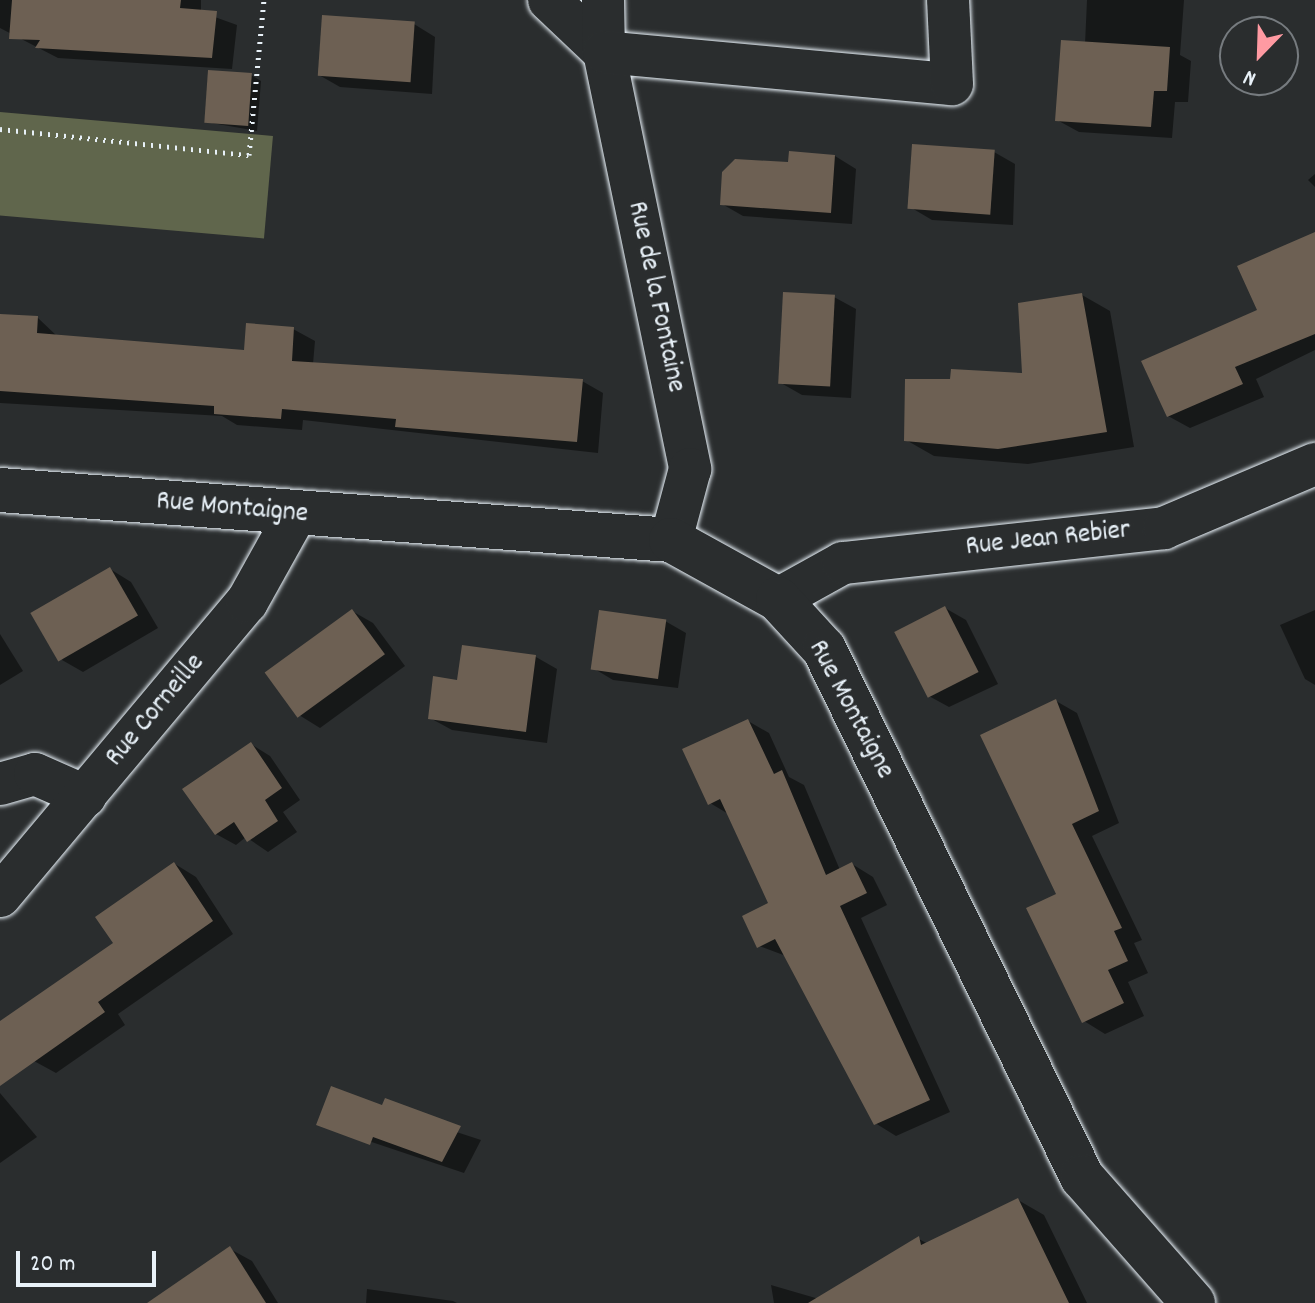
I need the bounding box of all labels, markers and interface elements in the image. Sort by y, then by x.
north arrow [1219,16,1299,96]
text: N [1239,60,1261,93]
street label: Rue de la Fontaine [618,199,692,395]
street label: Rue Montaigne [155,486,309,532]
street label: Rue Jean Rebier [964,515,1132,565]
street label: Rue Montaigne [799,635,901,785]
street label: Rue Corneille [99,648,213,774]
scale bar [20,1235,160,1285]
text: 20 m [30,1248,76,1282]

